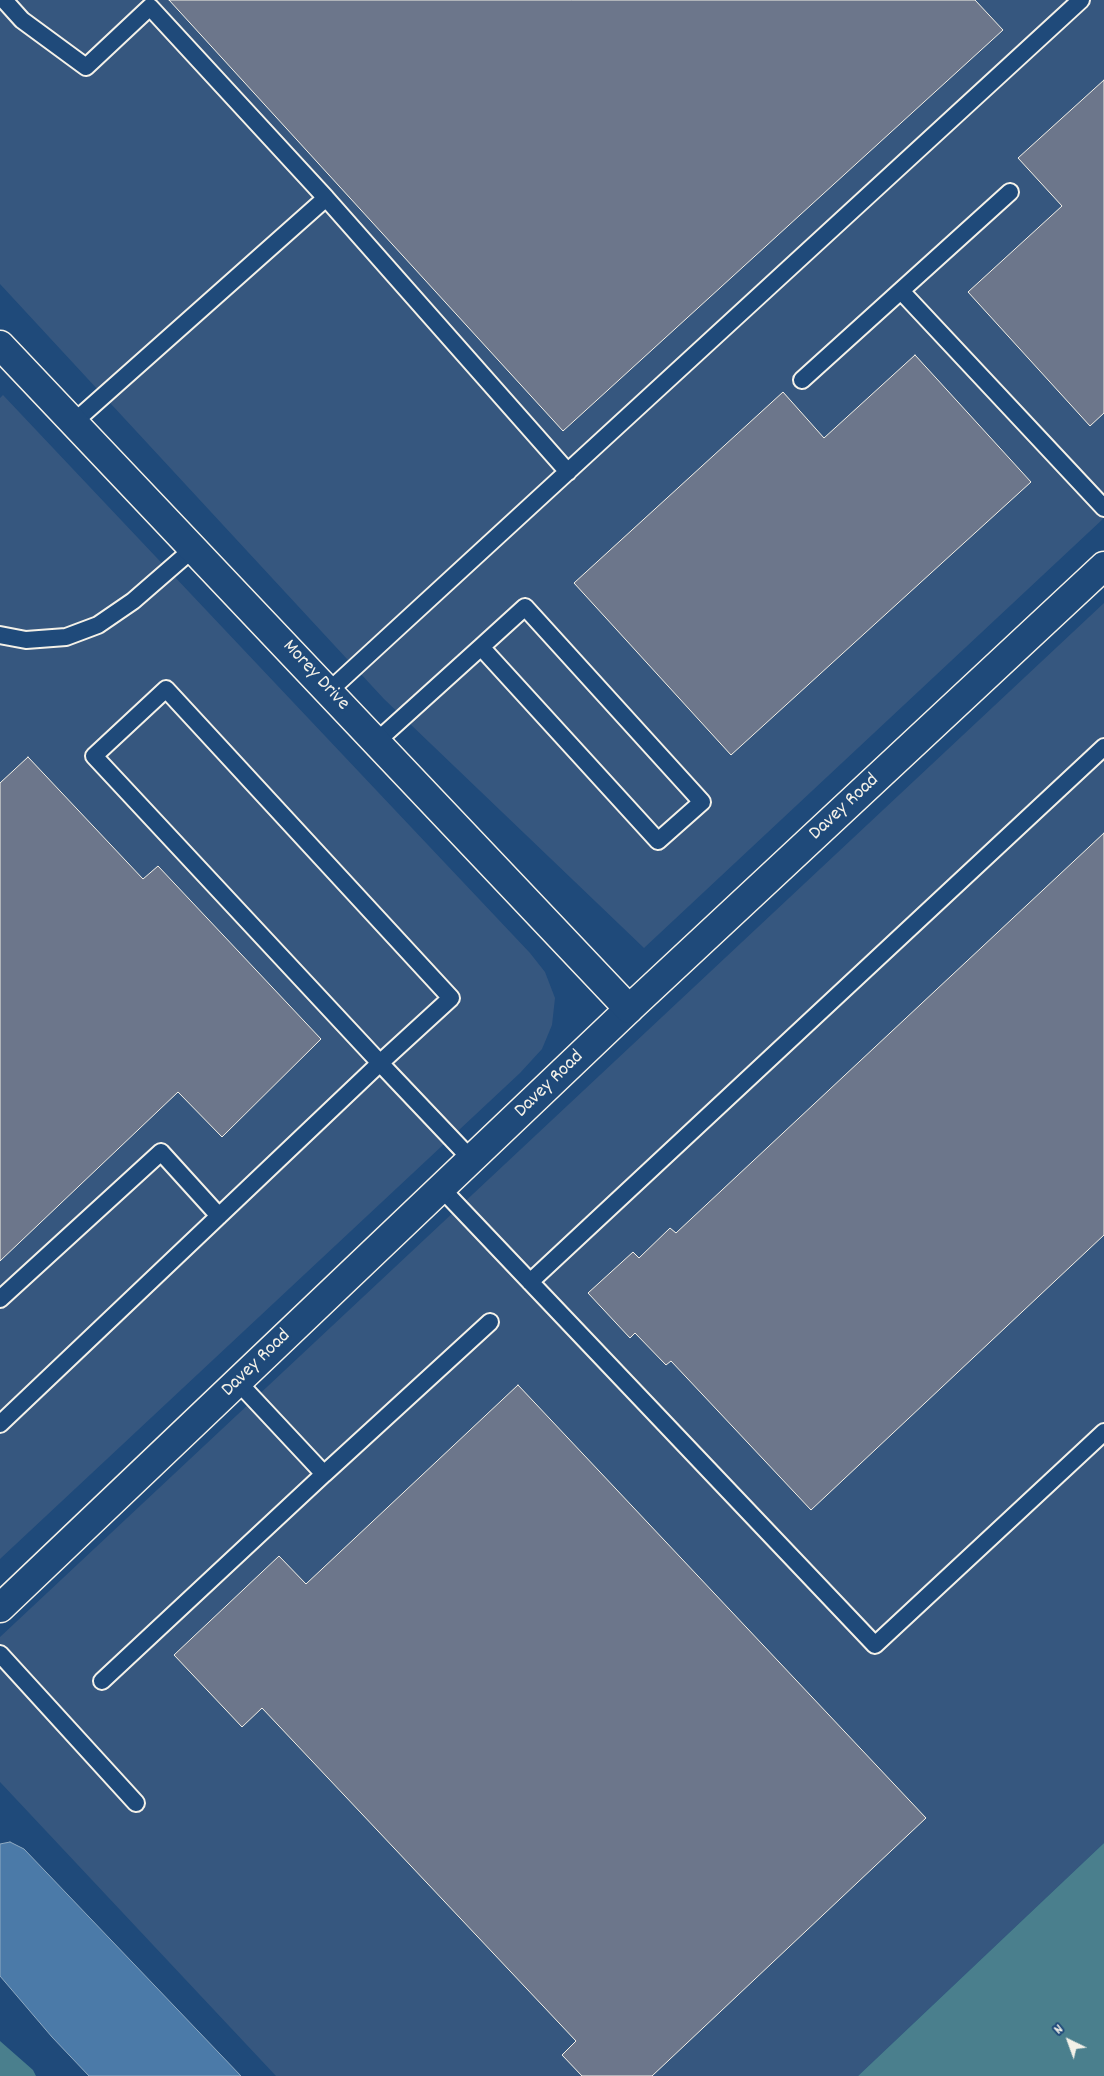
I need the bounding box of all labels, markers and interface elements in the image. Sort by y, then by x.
street label: Morey Drive [276,636,354,716]
street label: Davey Road [805,770,885,846]
street label: Davey Road [510,1046,590,1124]
street label: Davey Road [217,1325,297,1403]
north arrow [1044,2016,1094,2066]
text: N [1050,2020,1068,2040]

